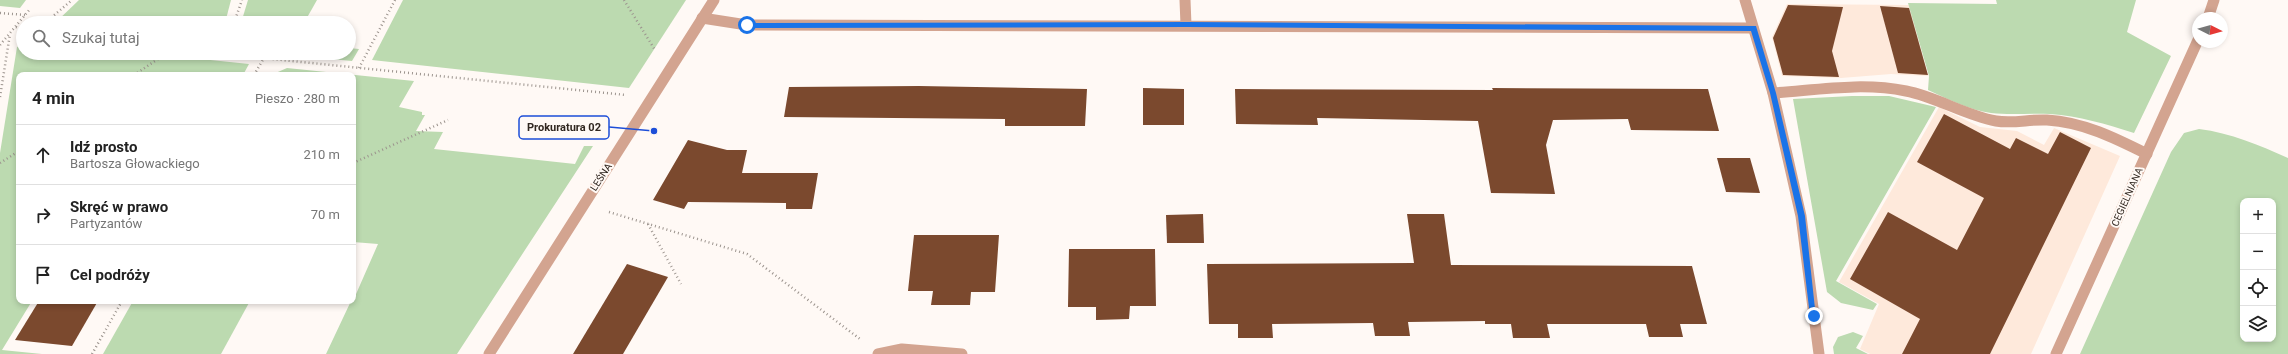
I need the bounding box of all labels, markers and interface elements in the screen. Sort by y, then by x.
north arrow [2192,12,2228,48]
search box [16,16,356,60]
route start [738,16,756,34]
icon: search [30,27,52,49]
text: Szukaj tutaj [62,29,140,47]
text: 4 min [32,88,75,108]
text: Pieszo · 280 m [255,91,340,106]
callout: Prokuratura 02 [519,116,609,139]
text: Prokuratura 02 [527,121,601,134]
text: Idź prosto [70,138,137,156]
icon: ahead [32,144,54,166]
text: 210 m [303,147,340,162]
text: Bartosza Głowackiego [70,156,200,171]
street label: LEŚNA [587,160,614,193]
street label: CEGIELNIANA [2109,166,2145,228]
text: Skręć w prawo [70,198,168,216]
map controls [2240,198,2276,342]
button: + [2240,198,2276,234]
icon: right [32,204,54,226]
text: 70 m [311,207,340,222]
text: Partyzantów [70,216,142,231]
button: − [2240,234,2276,270]
icon: arrive [32,264,54,286]
text: Cel podróży [70,266,150,284]
button: locate [2240,270,2276,306]
button: layers [2240,306,2276,342]
route end [1805,307,1823,325]

